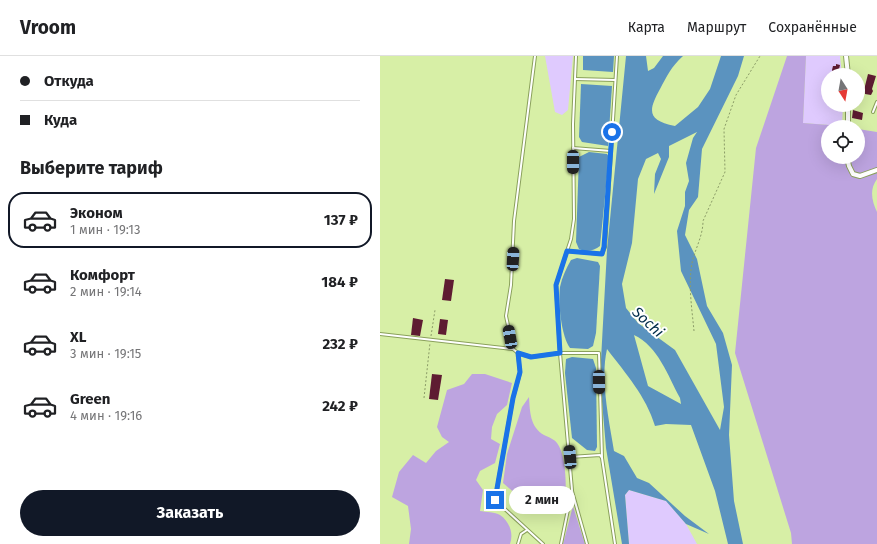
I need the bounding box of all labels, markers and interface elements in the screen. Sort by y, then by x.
text: Vroom [20,16,76,39]
text: Карта [628,19,665,36]
text: Маршрут [687,19,746,36]
text: Сохранённые [768,19,857,36]
north arrow [821,68,865,112]
map controls [821,68,865,164]
text: Откуда [44,72,94,90]
text: Куда [44,111,77,129]
button: locate [821,120,865,164]
route start [603,123,621,141]
car [567,150,579,174]
text: Выберите тариф [20,157,163,179]
icon: car [22,202,58,238]
text: Эконом [70,204,123,222]
text: 137 ₽ [324,211,358,229]
text: 1 мин · 19:13 [70,222,141,237]
car [506,247,520,271]
icon: car [22,264,58,300]
text: Комфорт [70,266,135,284]
text: 184 ₽ [321,273,358,291]
text: 2 мин · 19:14 [70,284,142,299]
water label: Sochi [628,302,668,341]
car [502,324,518,350]
icon: car [22,326,58,362]
text: XL [70,328,86,346]
text: 232 ₽ [322,335,358,353]
text: 3 мин · 19:15 [70,346,141,361]
car [593,370,605,394]
icon: car [22,388,58,424]
text: Green [70,390,110,408]
text: 242 ₽ [322,397,358,415]
text: 4 мин · 19:16 [70,408,142,423]
car [563,445,577,469]
callout: 2 мин [509,486,575,514]
button: Заказать [20,490,360,536]
route end [486,491,504,509]
text: 2 мин [525,492,559,507]

